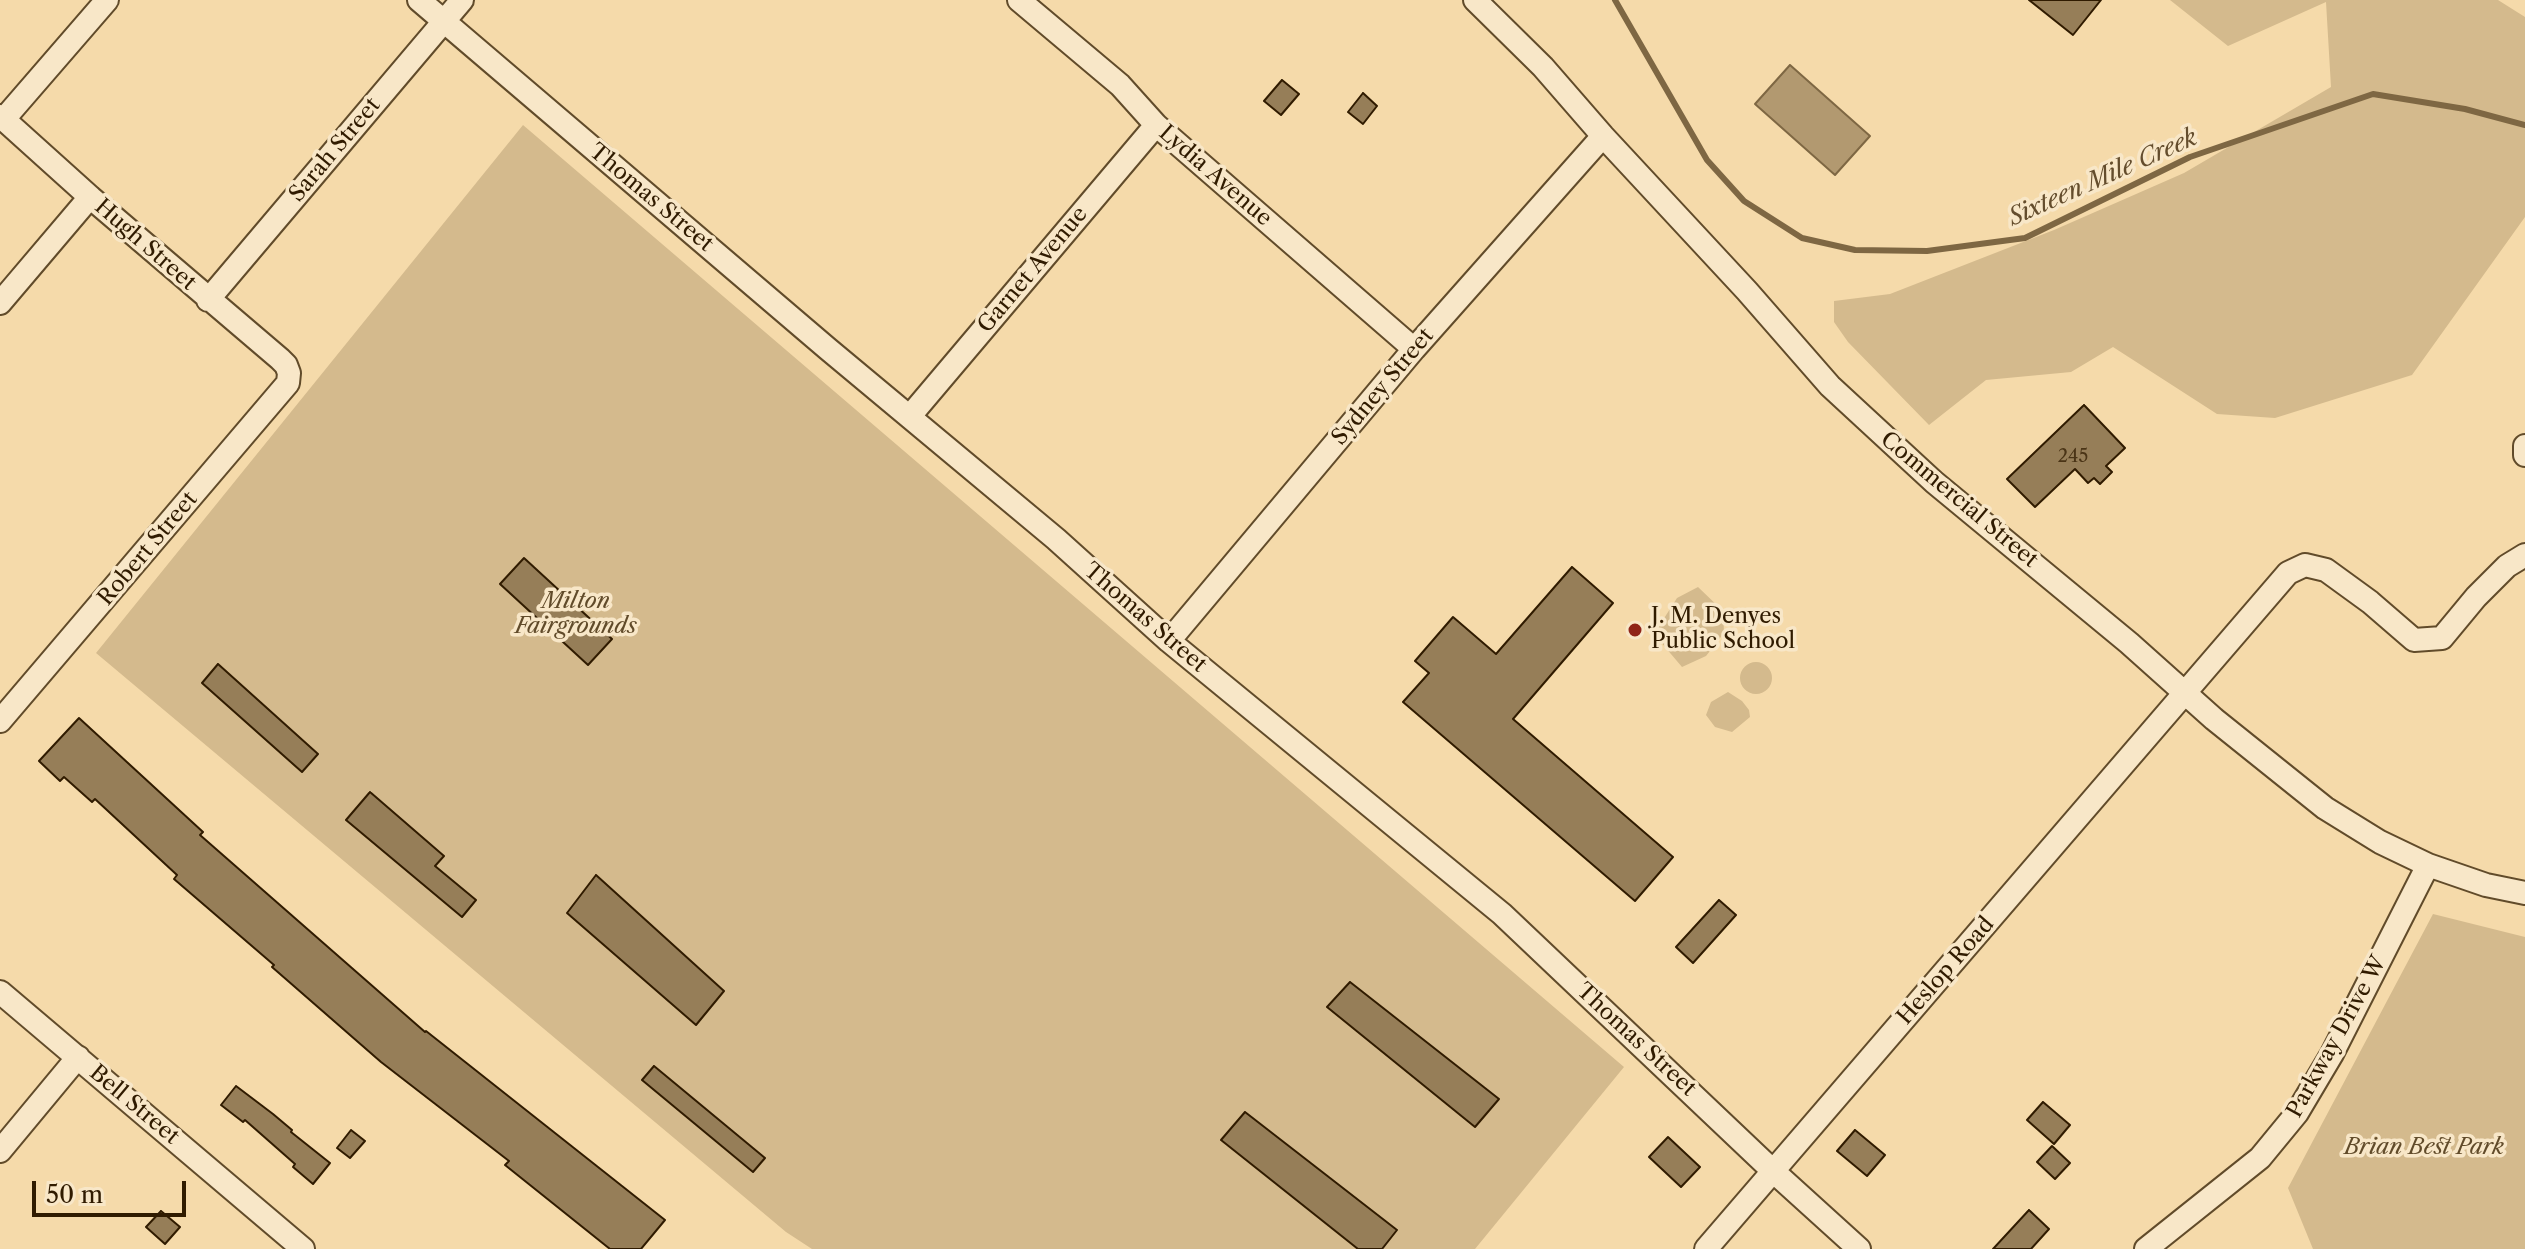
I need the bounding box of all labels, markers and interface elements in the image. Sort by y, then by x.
street label: Sarah Street [284,93,386,207]
street label: Lydia Avenue [1153,120,1277,232]
water label: Sixteen Mile Creek [2004,124,2202,232]
street label: Thomas Street [584,139,718,257]
street label: Hugh Street [89,194,201,296]
street label: Garnet Avenue [973,202,1093,338]
street label: Sydney Street [1327,323,1439,451]
street label: Commercial Street [1875,426,2043,574]
house number: 245 [2058,446,2088,468]
street label: Robert Street [93,487,203,611]
street label: Thomas Street [1078,558,1212,678]
park label: Milton Fairgrounds [515,589,637,640]
place label: J. M. Denyes Public School [1651,604,1795,656]
marker: J. M. Denyes Public School [1626,621,1644,639]
street label: Heslop Road [1892,912,2000,1030]
street label: Parkway Drive W [2282,951,2392,1123]
street label: Thomas Street [1571,978,1701,1102]
street label: Bell Street [84,1060,184,1150]
park label: Brian Best Park [2344,1135,2504,1161]
scale bar [36,1165,190,1215]
text: 50 m [46,1180,103,1209]

